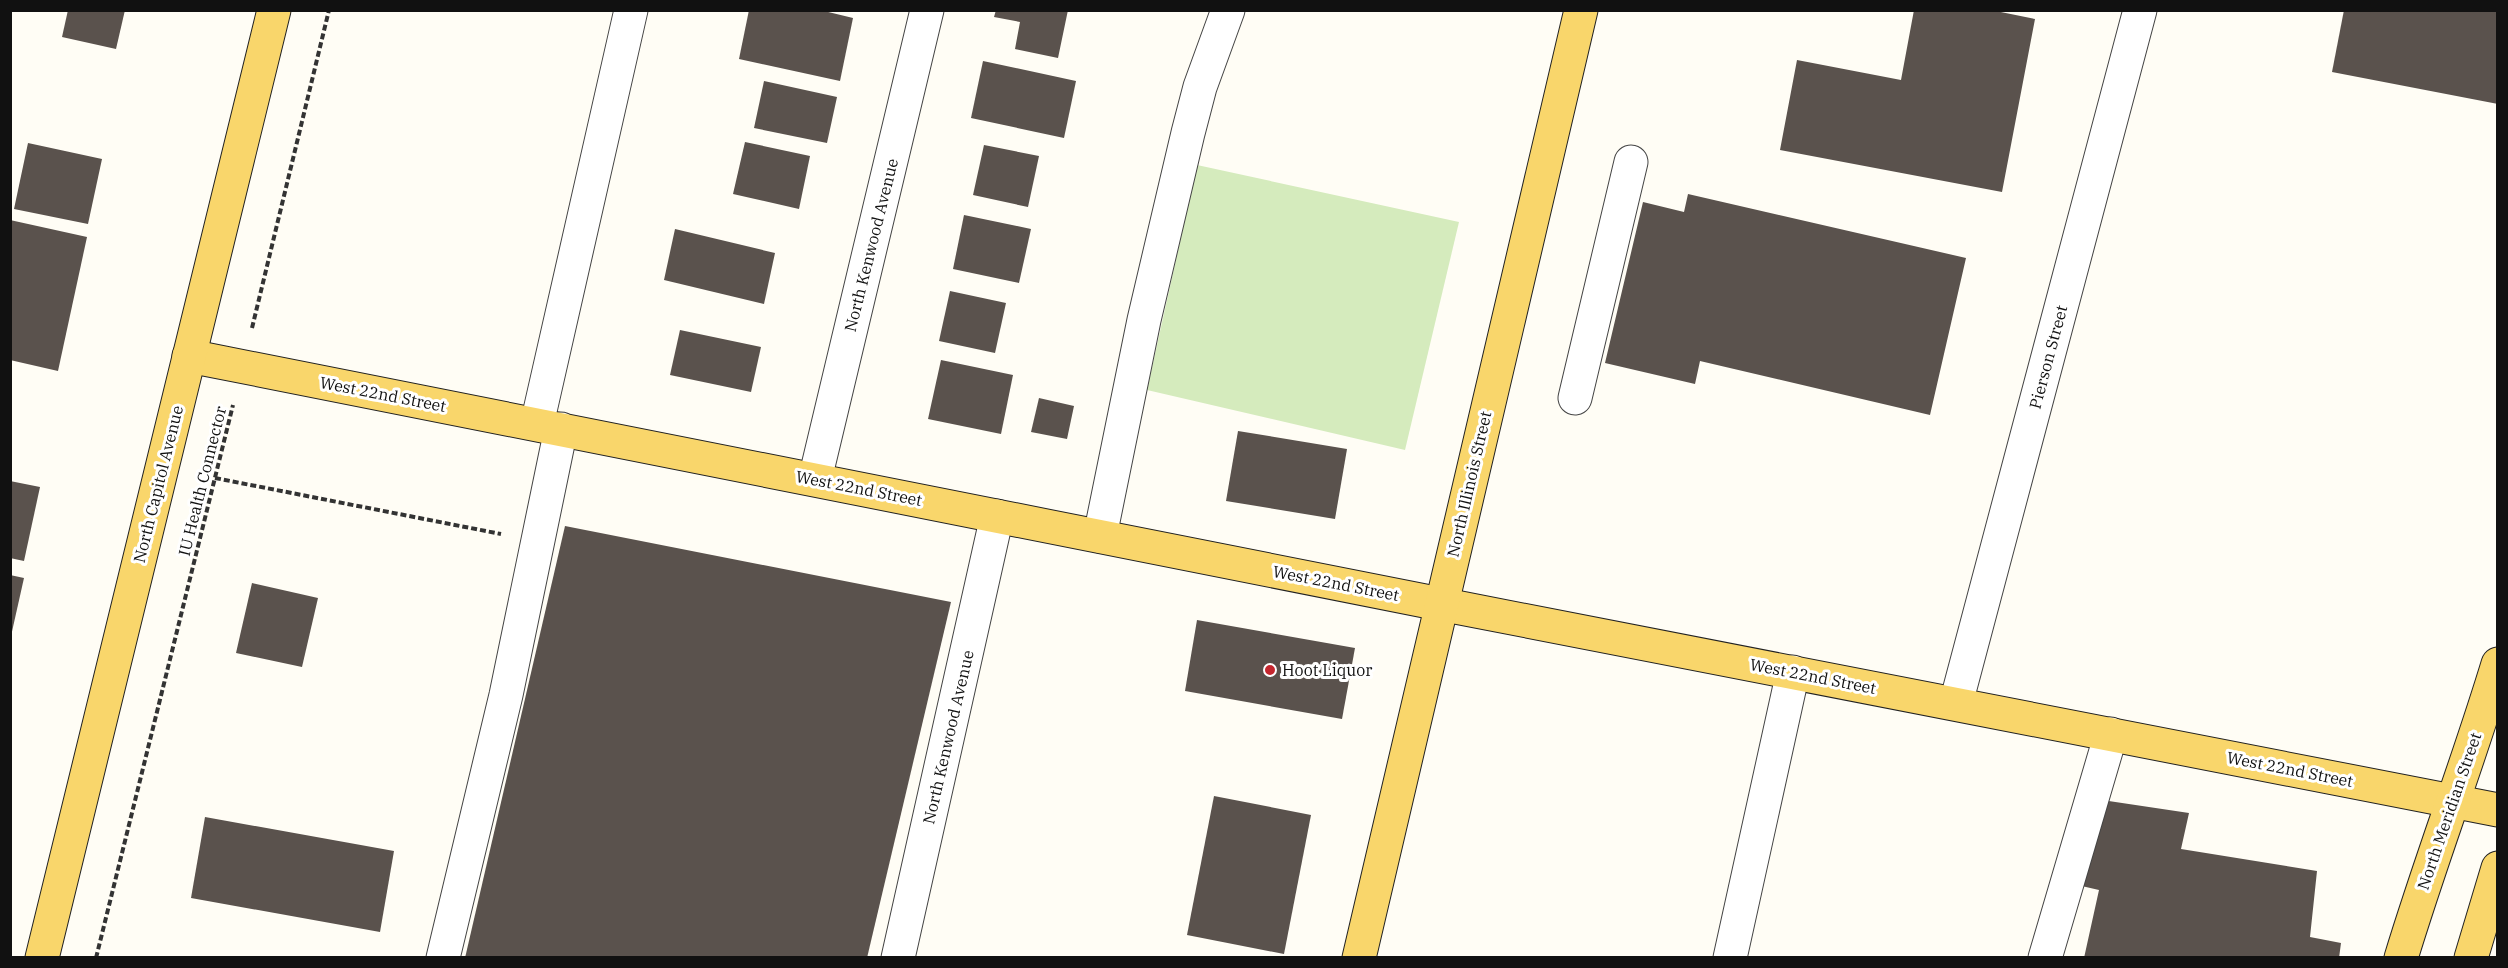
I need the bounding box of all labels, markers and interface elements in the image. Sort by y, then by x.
street label: North Kenwood Avenue [840,156,902,334]
street label: Pierson Street [2025,303,2072,411]
street label: West 22nd Street [318,372,448,416]
street label: North Capitol Avenue [129,403,187,565]
street label: IU Health Connector [174,404,230,558]
street label: North Illinois Street [1443,409,1496,559]
street label: West 22nd Street [794,466,924,510]
street label: West 22nd Street [1271,561,1401,605]
street label: North Kenwood Avenue [918,648,978,826]
street label: West 22nd Street [1748,654,1878,698]
place label: Hoot Liquor [1282,660,1372,680]
marker: Hoot Liquor [1263,663,1277,677]
street label: North Meridian Street [2413,729,2485,892]
street label: West 22nd Street [2225,747,2355,791]

